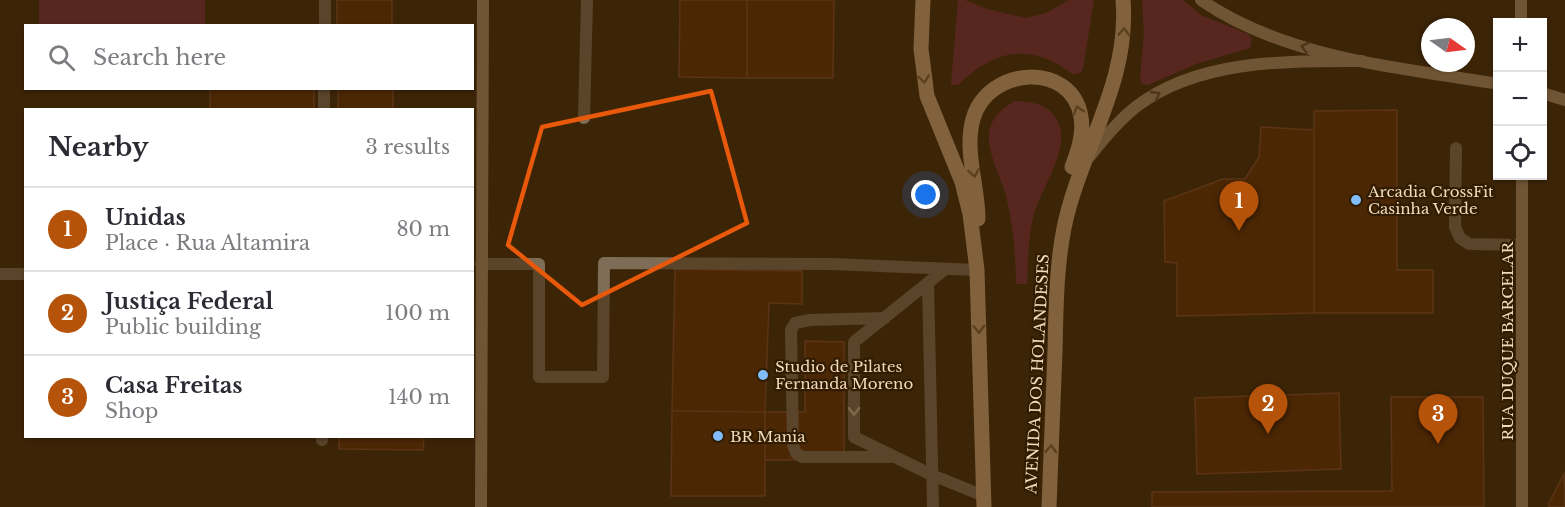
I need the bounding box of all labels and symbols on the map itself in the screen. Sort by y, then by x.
north arrow [1421,18,1475,72]
one-way arrow [1117,28,1130,37]
one-way arrow [1300,42,1311,54]
one-way arrow [917,75,929,84]
one-way arrow [1150,90,1160,102]
one-way arrow [1073,105,1086,116]
one-way arrow [967,168,979,178]
your location [911,180,940,209]
pin: 1 [1220,182,1258,231]
place label: Arcadia CrossFit Casinha Verde [1367,182,1494,218]
marker: Arcadia CrossFit Casinha Verde [1349,193,1363,207]
street label: RUA DUQUE BARCELAR [1498,240,1517,440]
street label: AVENIDA DOS HOLANDESES [1021,254,1053,495]
one-way arrow [973,324,985,333]
place label: Studio de Pilates Fernanda Moreno [775,357,913,393]
marker: Studio de Pilates Fernanda Moreno [756,368,770,382]
pin: 2 [1248,384,1288,434]
pin: 3 [1418,394,1458,444]
one-way arrow [848,407,860,416]
place label: BR Mania [730,427,806,446]
marker: BR Mania [711,429,725,443]
one-way arrow [1045,444,1058,453]

